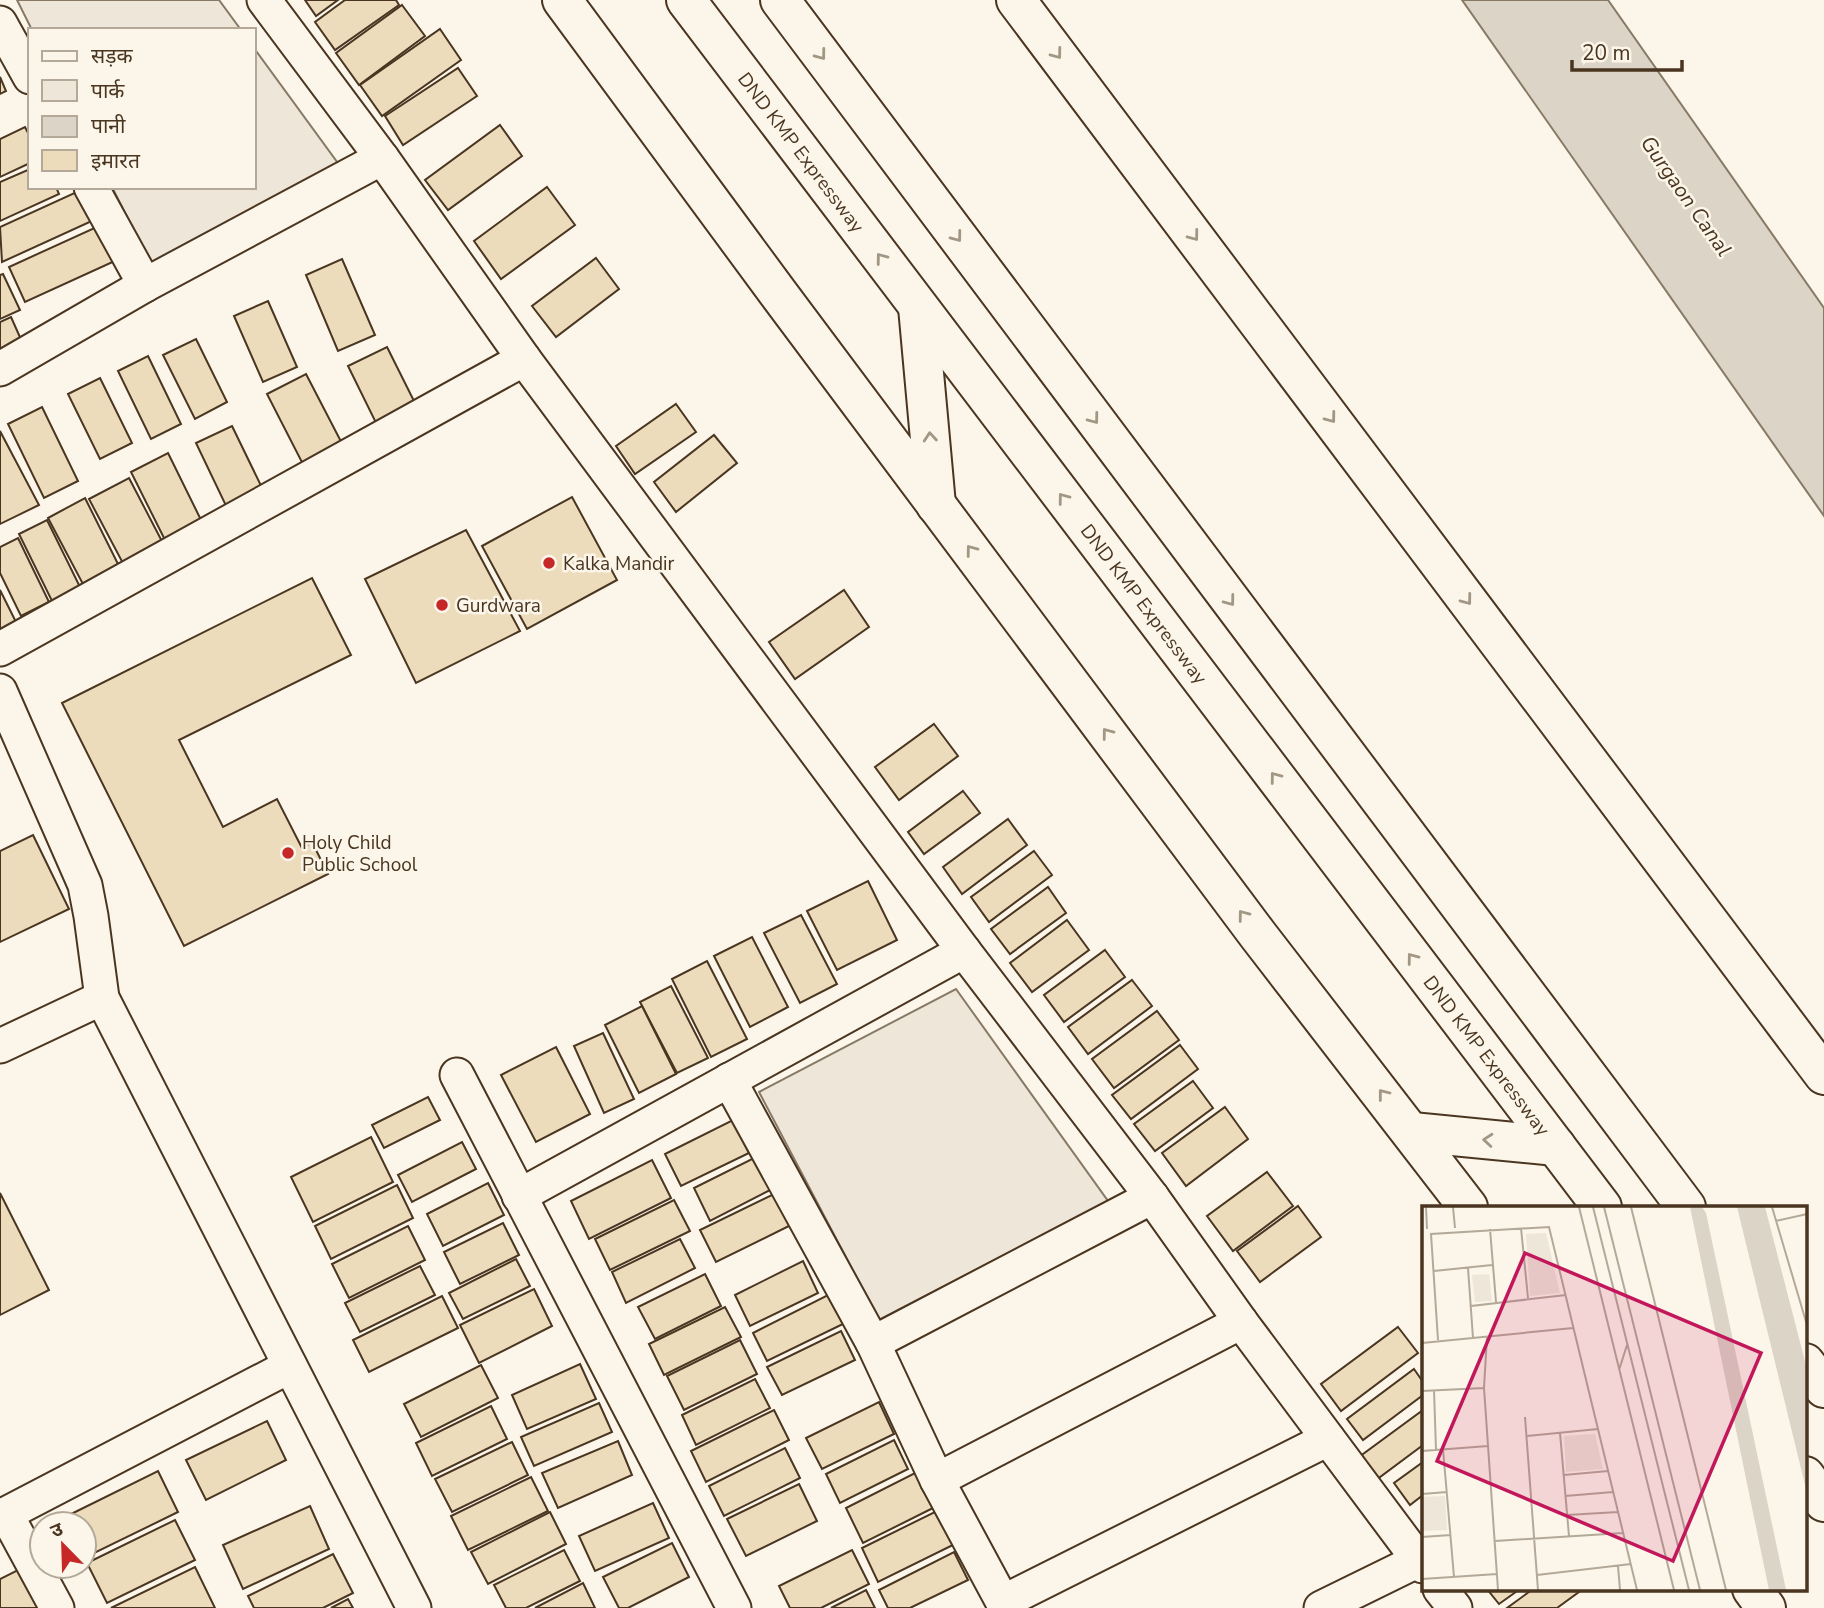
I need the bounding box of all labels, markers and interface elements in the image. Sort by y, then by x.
legend [28,28,256,189]
scale bar [1572,28,1682,72]
text: 20 m [1582,39,1631,67]
text: सड़क [91,42,133,70]
one-way arrow [812,47,825,59]
one-way arrow [1048,47,1061,59]
street label: DND KMP Expressway [731,67,870,238]
text: पार्क [91,77,125,105]
text: पानी [91,112,126,140]
water label: Gurgaon Canal [1634,130,1738,262]
text: इमारत [91,147,141,175]
one-way arrow [1186,228,1198,241]
one-way arrow [949,229,962,241]
one-way arrow [877,253,889,266]
one-way arrow [1323,410,1335,422]
one-way arrow [1085,411,1098,423]
one-way arrow [923,431,938,442]
one-way arrow [1059,493,1071,506]
street label: DND KMP Expressway [1074,519,1213,690]
one-way arrow [966,546,979,558]
place label: Kalka Mandir [563,551,675,577]
marker: Kalka Mandir [541,555,557,571]
one-way arrow [1459,592,1472,604]
place label: Gurdwara [456,593,541,619]
one-way arrow [1222,593,1234,605]
marker: Gurdwara [434,597,450,613]
one-way arrow [1103,728,1115,740]
one-way arrow [1270,772,1283,784]
place label: Holy Child Public School [302,830,418,878]
marker: Holy Child Public School [280,845,296,861]
one-way arrow [1239,910,1252,922]
one-way arrow [1408,953,1421,965]
street label: DND KMP Expressway [1417,971,1556,1142]
one-way arrow [1378,1090,1391,1102]
one-way arrow [1482,1133,1493,1148]
inset map [1422,1206,1806,1590]
north arrow [28,1510,98,1580]
text: उ [47,1516,68,1544]

